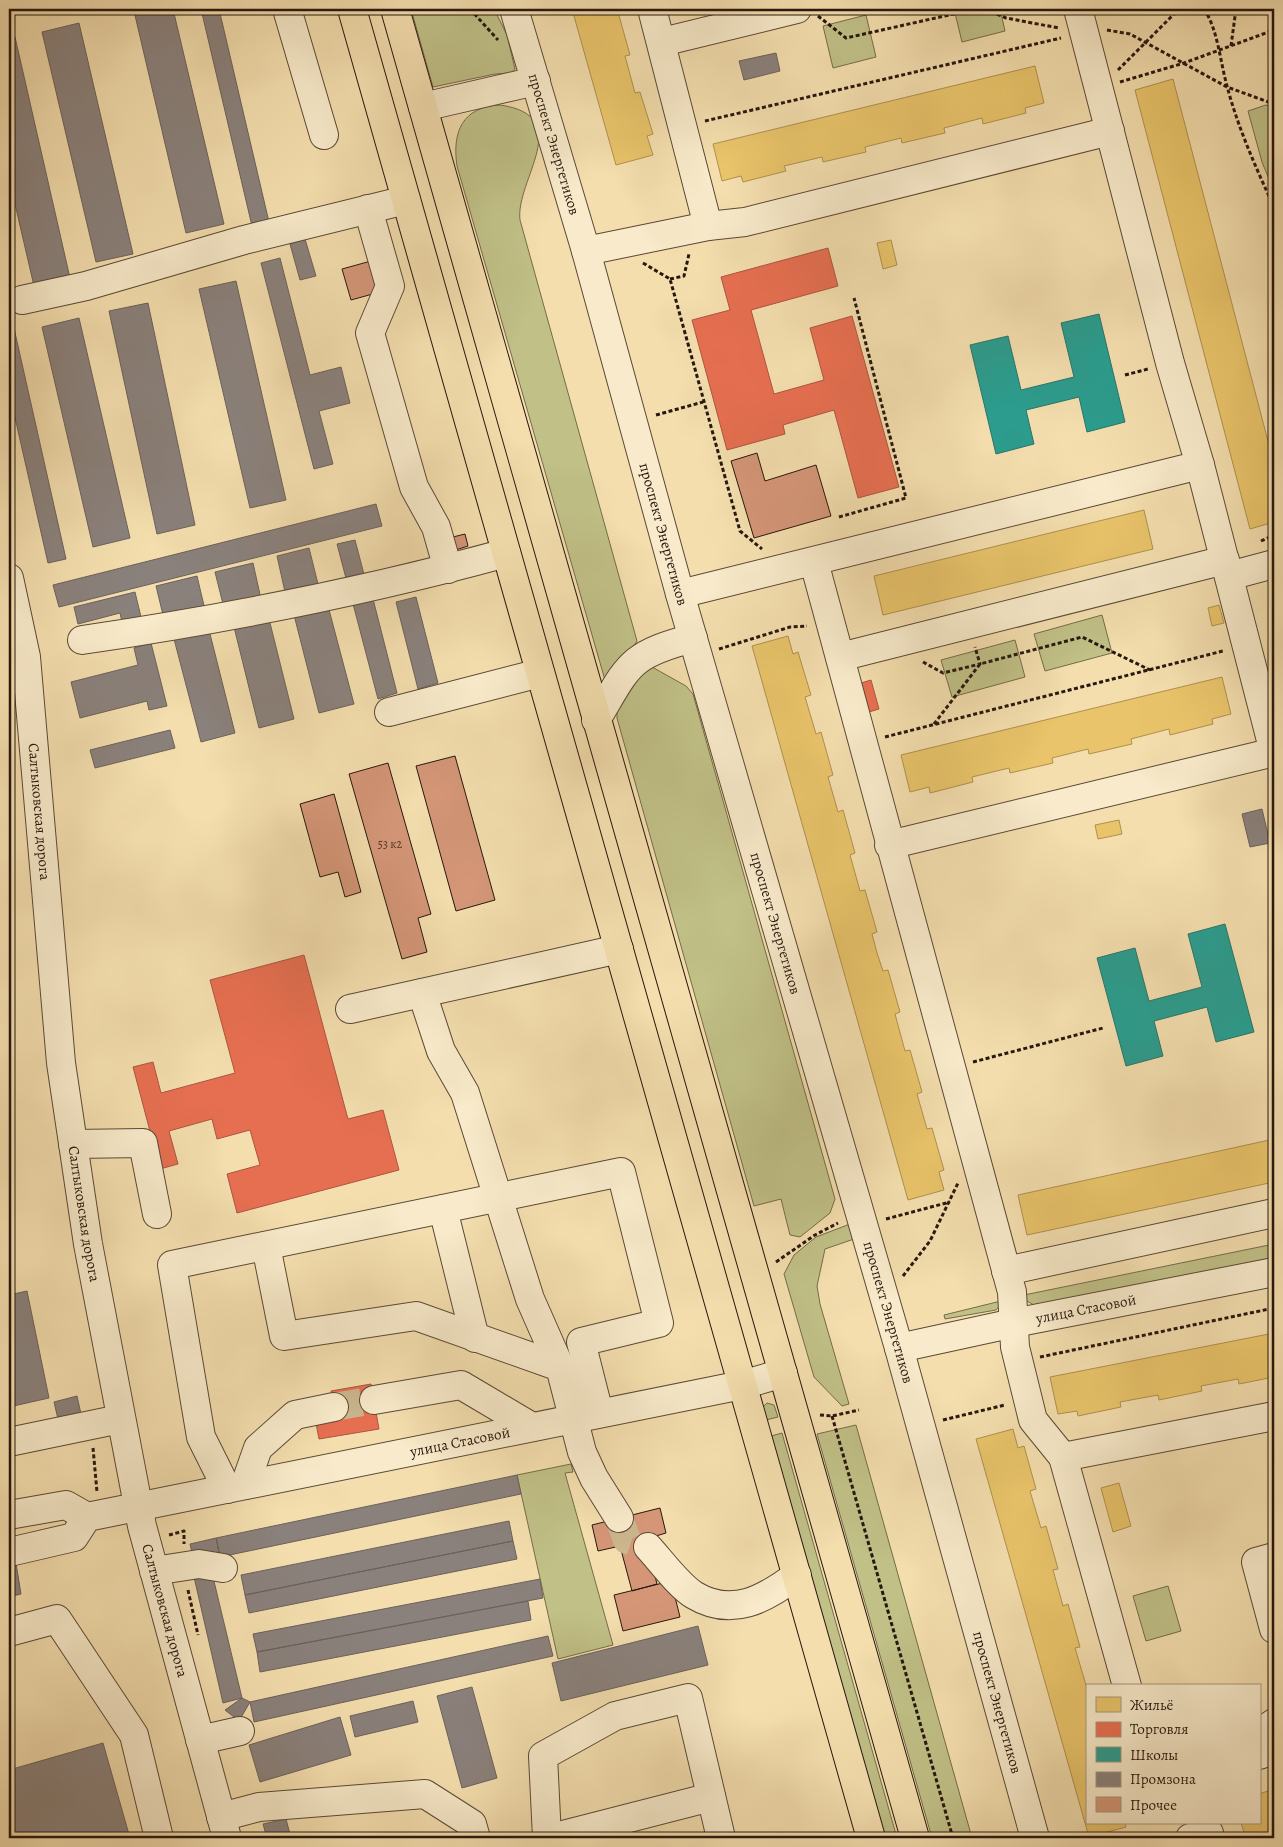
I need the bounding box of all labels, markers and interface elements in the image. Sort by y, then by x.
street label: проспект Энергетиков [524,71,585,217]
street label: проспект Энергетиков [635,461,693,608]
street label: Салтыковская дорога [23,742,55,881]
house number: 53 к2 [378,836,403,852]
street label: проспект Энергетиков [746,850,806,997]
street label: Салтыковская дорога [63,1145,105,1284]
street label: проспект Энергетиков [859,1239,918,1386]
street label: улица Стасовой [1033,1289,1138,1329]
street label: улица Стасовой [407,1422,512,1462]
street label: Салтыковская дорога [137,1542,193,1680]
street label: проспект Энергетиков [968,1629,1027,1776]
legend [1086,1684,1260,1824]
text: Жильё [1130,1695,1173,1715]
text: Торговля [1130,1719,1188,1739]
text: Школы [1130,1745,1178,1765]
text: Промзона [1130,1769,1196,1789]
text: Прочее [1130,1795,1177,1815]

